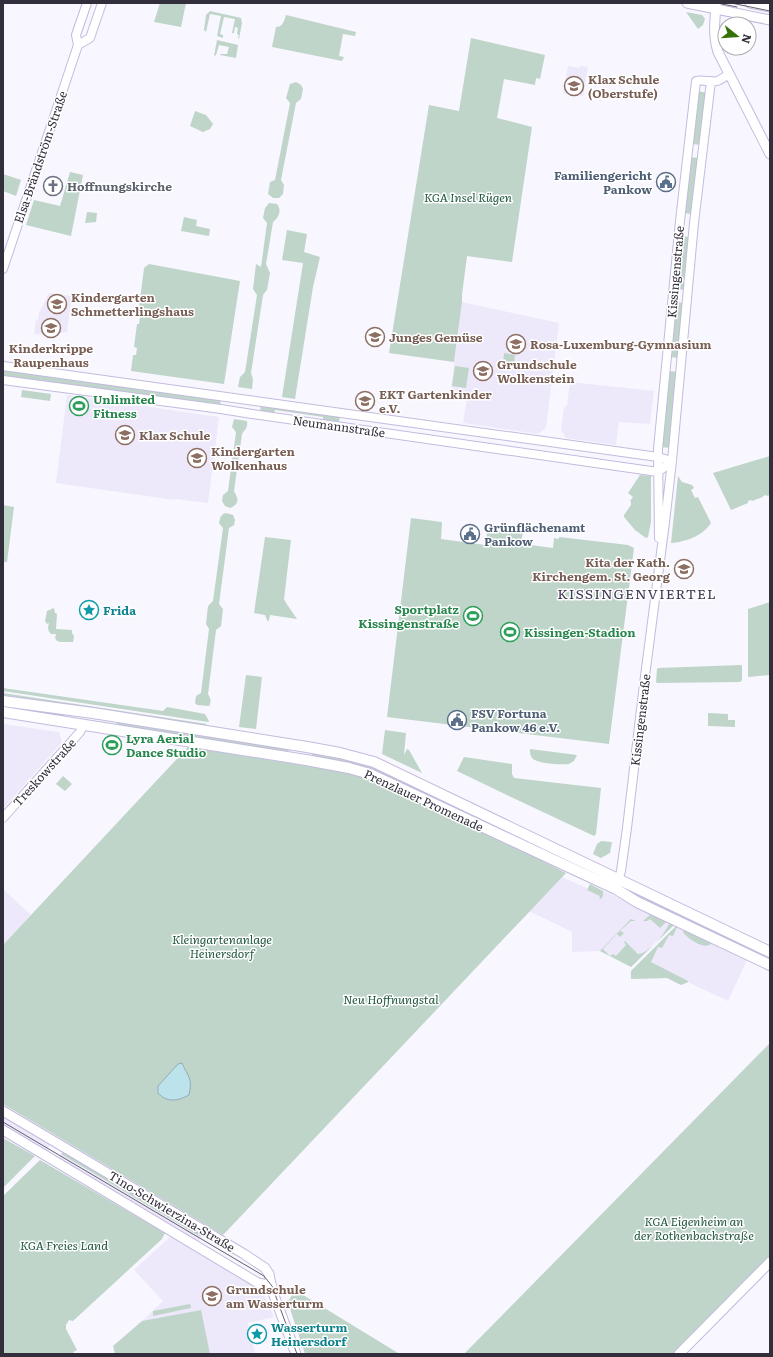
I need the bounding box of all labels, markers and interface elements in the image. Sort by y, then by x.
north arrow [717,16,757,56]
text: N [739,32,757,46]
place label: Klax Schule (Oberstufe) [588,70,660,102]
school or university icon: Klax Schule (Oberstufe) [563,75,585,97]
street label: Elsa-Brändström-Straße [9,88,71,226]
place label: Familiengericht Pankow [554,166,653,198]
public building icon: Familiengericht Pankow [655,171,677,193]
church icon: Hoffnungskirche [42,175,64,197]
place label: Hoffnungskirche [67,177,172,195]
park label: KGA Insel Rügen [424,188,512,206]
street label: Kissingenstraße [662,225,688,319]
place label: Kindergarten Schmetterlingshaus [71,288,194,320]
school or university icon: Kindergarten Schmetterlingshaus [46,293,68,315]
school or university icon: Kinderkrippe Raupenhaus [40,317,62,339]
school or university icon: Junges Gemüse [364,326,386,348]
place label: Junges Gemüse [389,328,483,346]
school or university icon: Rosa-Luxemburg-Gymnasium [505,333,527,355]
place label: Rosa-Luxemburg-Gymnasium [530,335,712,353]
place label: Kinderkrippe Raupenhaus [9,339,93,371]
place label: Grundschule Wolkenstein [497,355,577,387]
school or university icon: Grundschule Wolkenstein [472,360,494,382]
place label: EKT Gartenkinder e.V. [379,385,492,417]
place label: Unlimited Fitness [93,390,155,422]
school or university icon: EKT Gartenkinder e.V. [354,390,376,412]
sports icon: Unlimited Fitness [68,395,90,417]
street label: Neumannstraße [292,411,386,441]
school or university icon: Klax Schule [114,424,136,446]
place label: Klax Schule [139,426,211,444]
place label: Kindergarten Wolkenhaus [211,442,295,474]
school or university icon: Kindergarten Wolkenhaus [186,447,208,469]
place label: Grünflächenamt Pankow [484,518,586,550]
public building icon: Grünflächenamt Pankow [459,523,481,545]
place label: Kita der Kath. Kirchengem. St. Georg [532,553,671,585]
school or university icon: Kita der Kath. Kirchengem. St. Georg [673,558,695,580]
district label: KISSINGENVIERTEL [557,583,717,603]
place icon: Frida [78,599,100,621]
place label: Sportplatz Kissingenstraße [358,600,460,632]
place label: Frida [103,601,136,619]
sports icon: Sportplatz Kissingenstraße [462,605,484,627]
sports icon: Kissingen-Stadion [499,621,521,643]
place label: Kissingen-Stadion [524,623,636,641]
street label: Kissingenstraße [625,673,655,767]
place label: FSV Fortuna Pankow 46 e.V. [471,704,560,736]
public building icon: FSV Fortuna Pankow 46 e.V. [446,709,468,731]
place label: Lyra Aerial Dance Studio [126,729,207,761]
street label: Treskowstraße [8,734,80,810]
sports icon: Lyra Aerial Dance Studio [101,734,123,756]
street label: Prenzlauer Promenade [361,764,487,836]
park label: Kleingartenanlage Heinersdorf [172,930,272,962]
park label: Neu Hoffnungstal [343,990,439,1008]
street label: Tino-Schwierzina-Straße [105,1166,239,1256]
park label: KGA Eigenheim an der Rothenbachstraße [634,1212,754,1244]
park label: KGA Freies Land [20,1236,108,1254]
place label: Grundschule am Wasserturm [226,1280,324,1312]
school or university icon: Grundschule am Wasserturm [201,1285,223,1307]
place label: Wasserturm Heinersdorf [271,1318,348,1350]
place icon: Wasserturm Heinersdorf [246,1323,268,1345]

